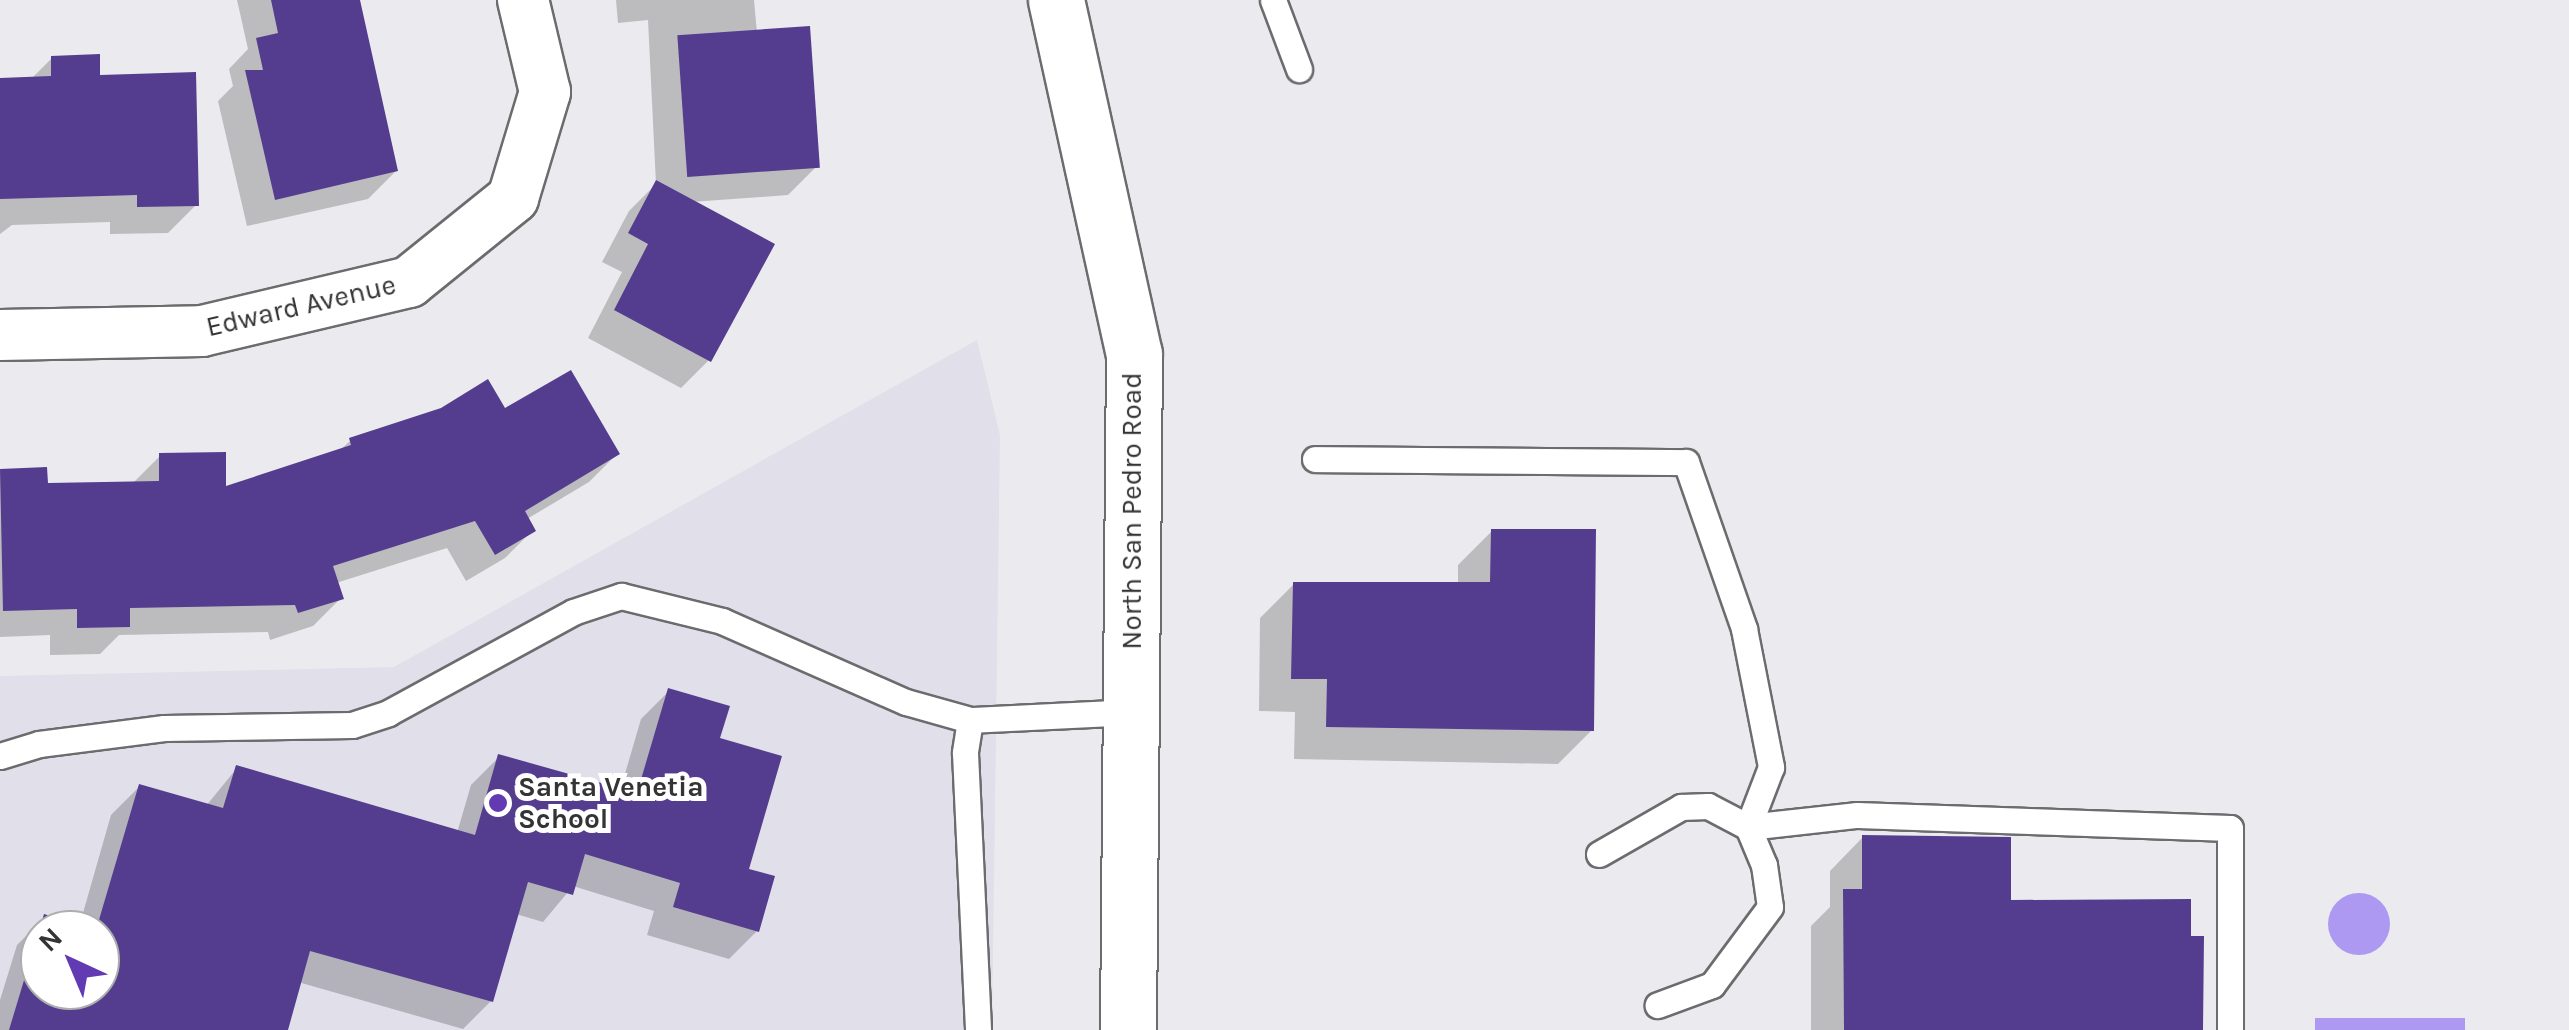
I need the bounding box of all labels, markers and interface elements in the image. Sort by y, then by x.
street label: Edward Avenue [203,268,399,344]
street label: North San Pedro Road [1115,372,1149,650]
place label: Santa Venetia School [518,770,704,836]
marker: Santa Venetia School [487,792,509,814]
north arrow [20,910,120,1010]
text: N [32,921,69,958]

